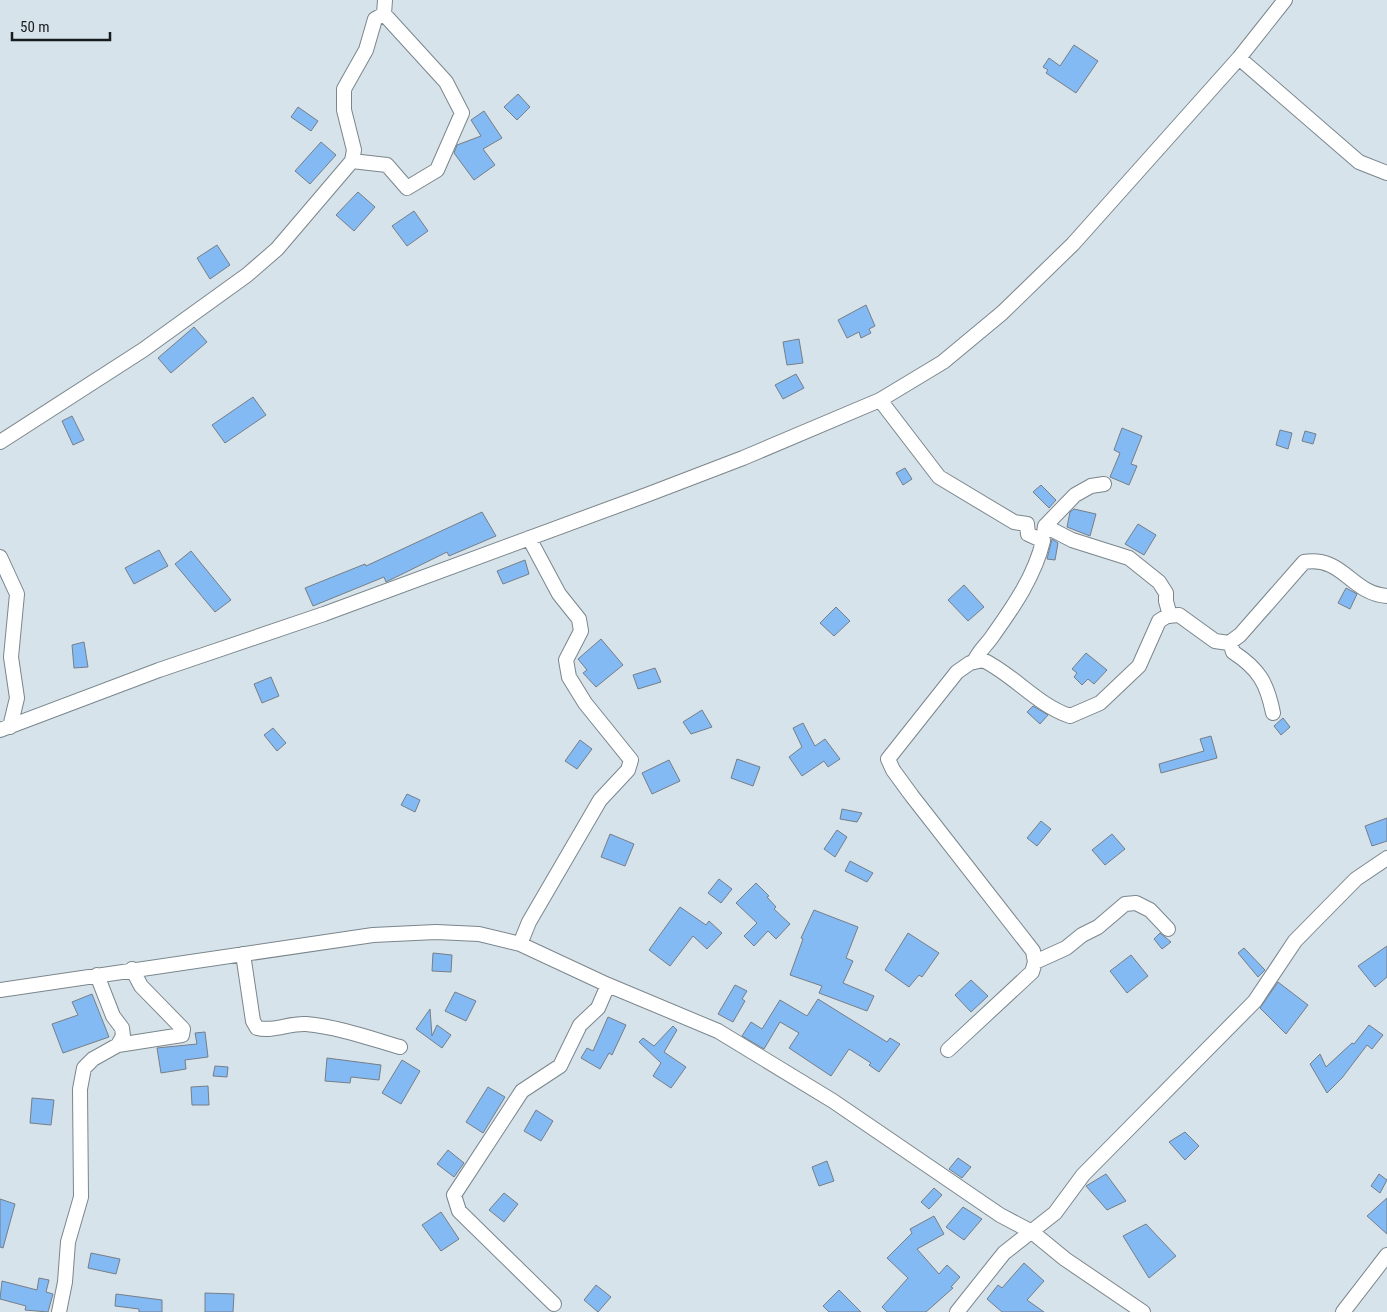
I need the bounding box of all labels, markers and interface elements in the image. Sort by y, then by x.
scale bar [12,10,110,42]
text: 50 m [20,18,50,36]

